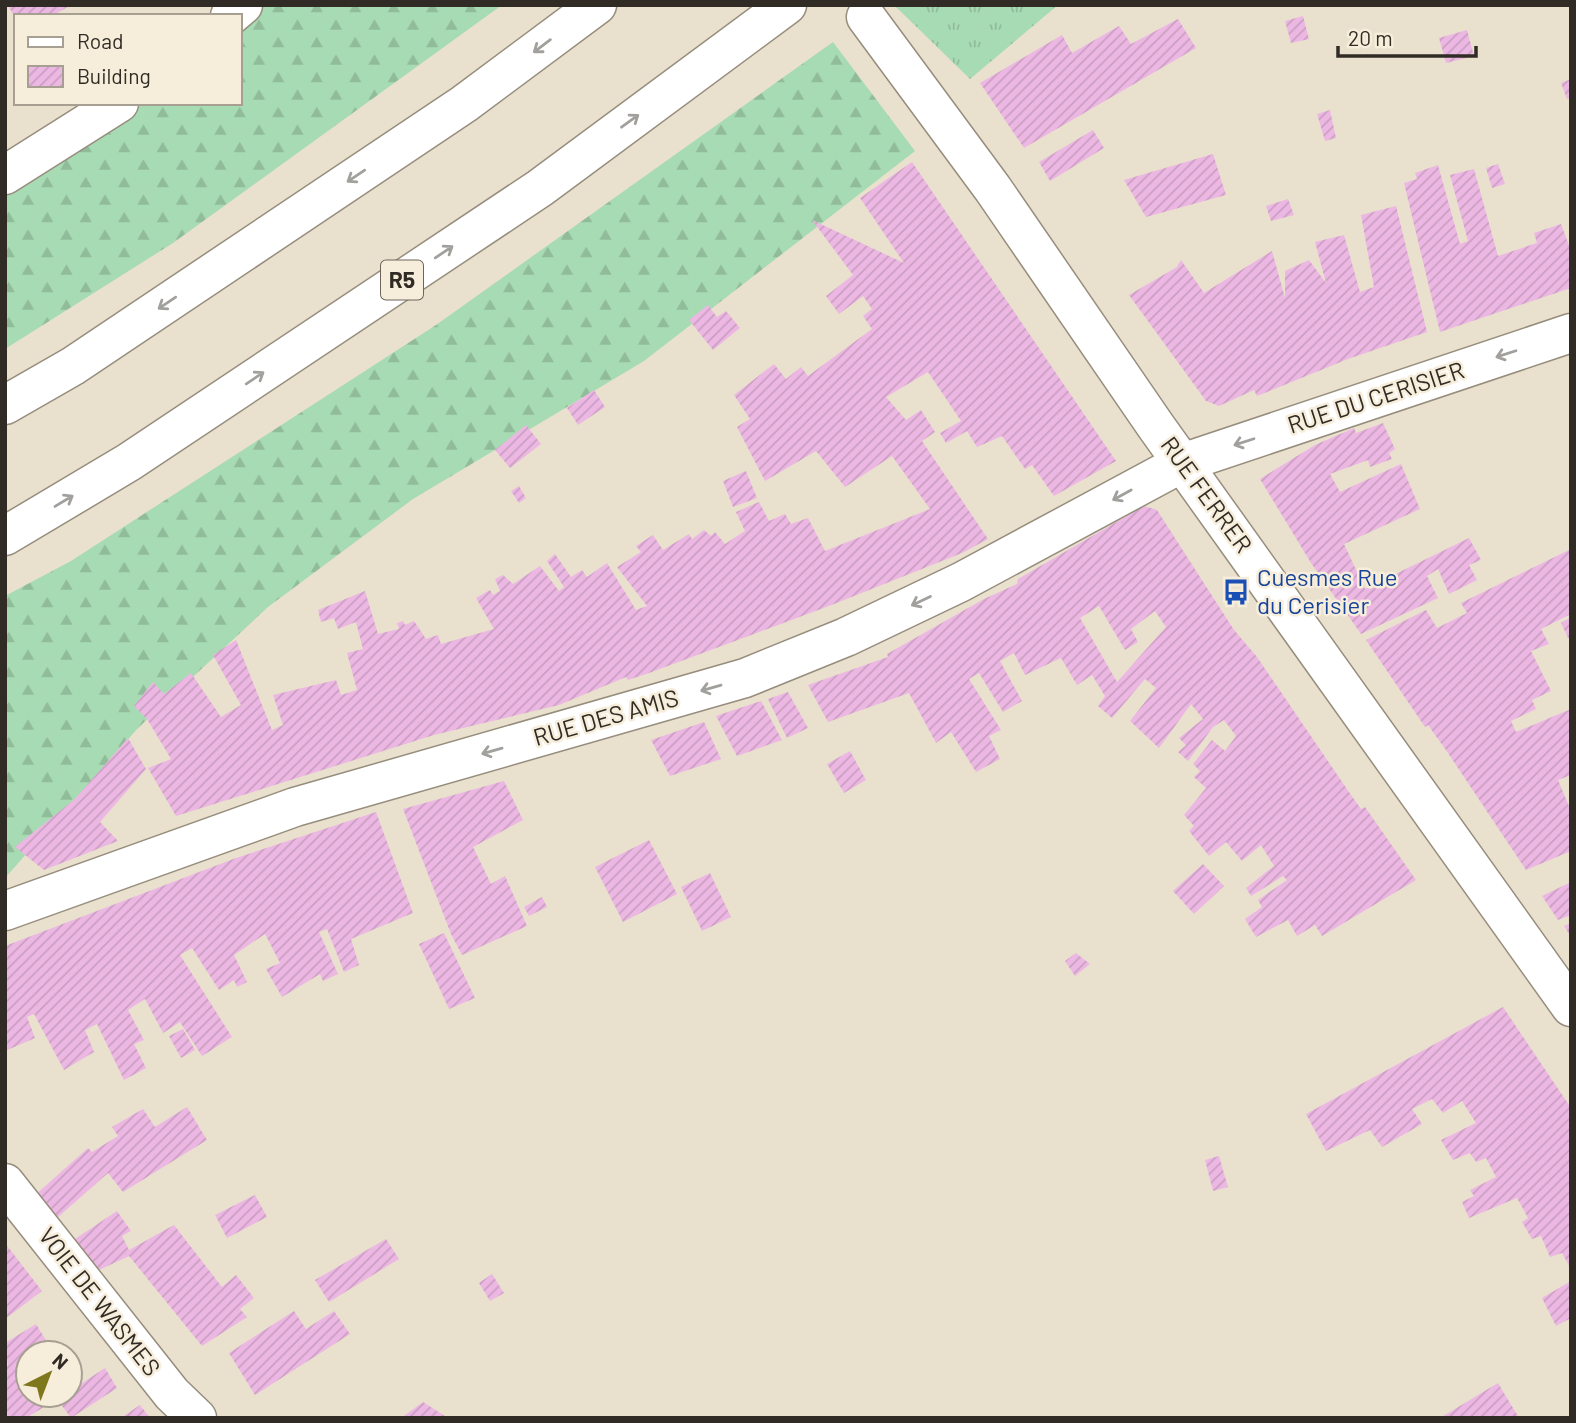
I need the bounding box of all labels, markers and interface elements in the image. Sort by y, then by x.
legend [14,14,242,105]
scale bar [1338,14,1476,58]
text: 20 m [1348,25,1393,50]
text: Road [77,28,123,53]
one-way arrow [533,39,552,53]
text: Building [77,63,151,88]
one-way arrow [621,114,640,129]
one-way arrow [347,169,366,183]
one-way arrow [434,244,453,259]
road number: R5 [381,260,423,300]
one-way arrow [158,296,177,310]
one-way arrow [1495,349,1517,362]
street label: RUE DU CERISIER [1283,354,1468,439]
one-way arrow [245,371,264,385]
street label: RUE FERRER [1155,430,1259,558]
one-way arrow [1233,437,1255,449]
one-way arrow [1112,488,1132,502]
one-way arrow [53,494,73,508]
place label: Cuesmes Rue du Cerisier [1257,562,1398,619]
bus stop icon: Cuesmes Rue du Cerisier [1221,577,1251,607]
one-way arrow [911,595,932,609]
street label: RUE DES AMIS [530,682,682,751]
one-way arrow [700,682,722,695]
one-way arrow [481,745,503,758]
street label: VOIE DE WASMES [33,1221,167,1381]
north arrow [14,1339,84,1409]
text: N [48,1348,73,1374]

